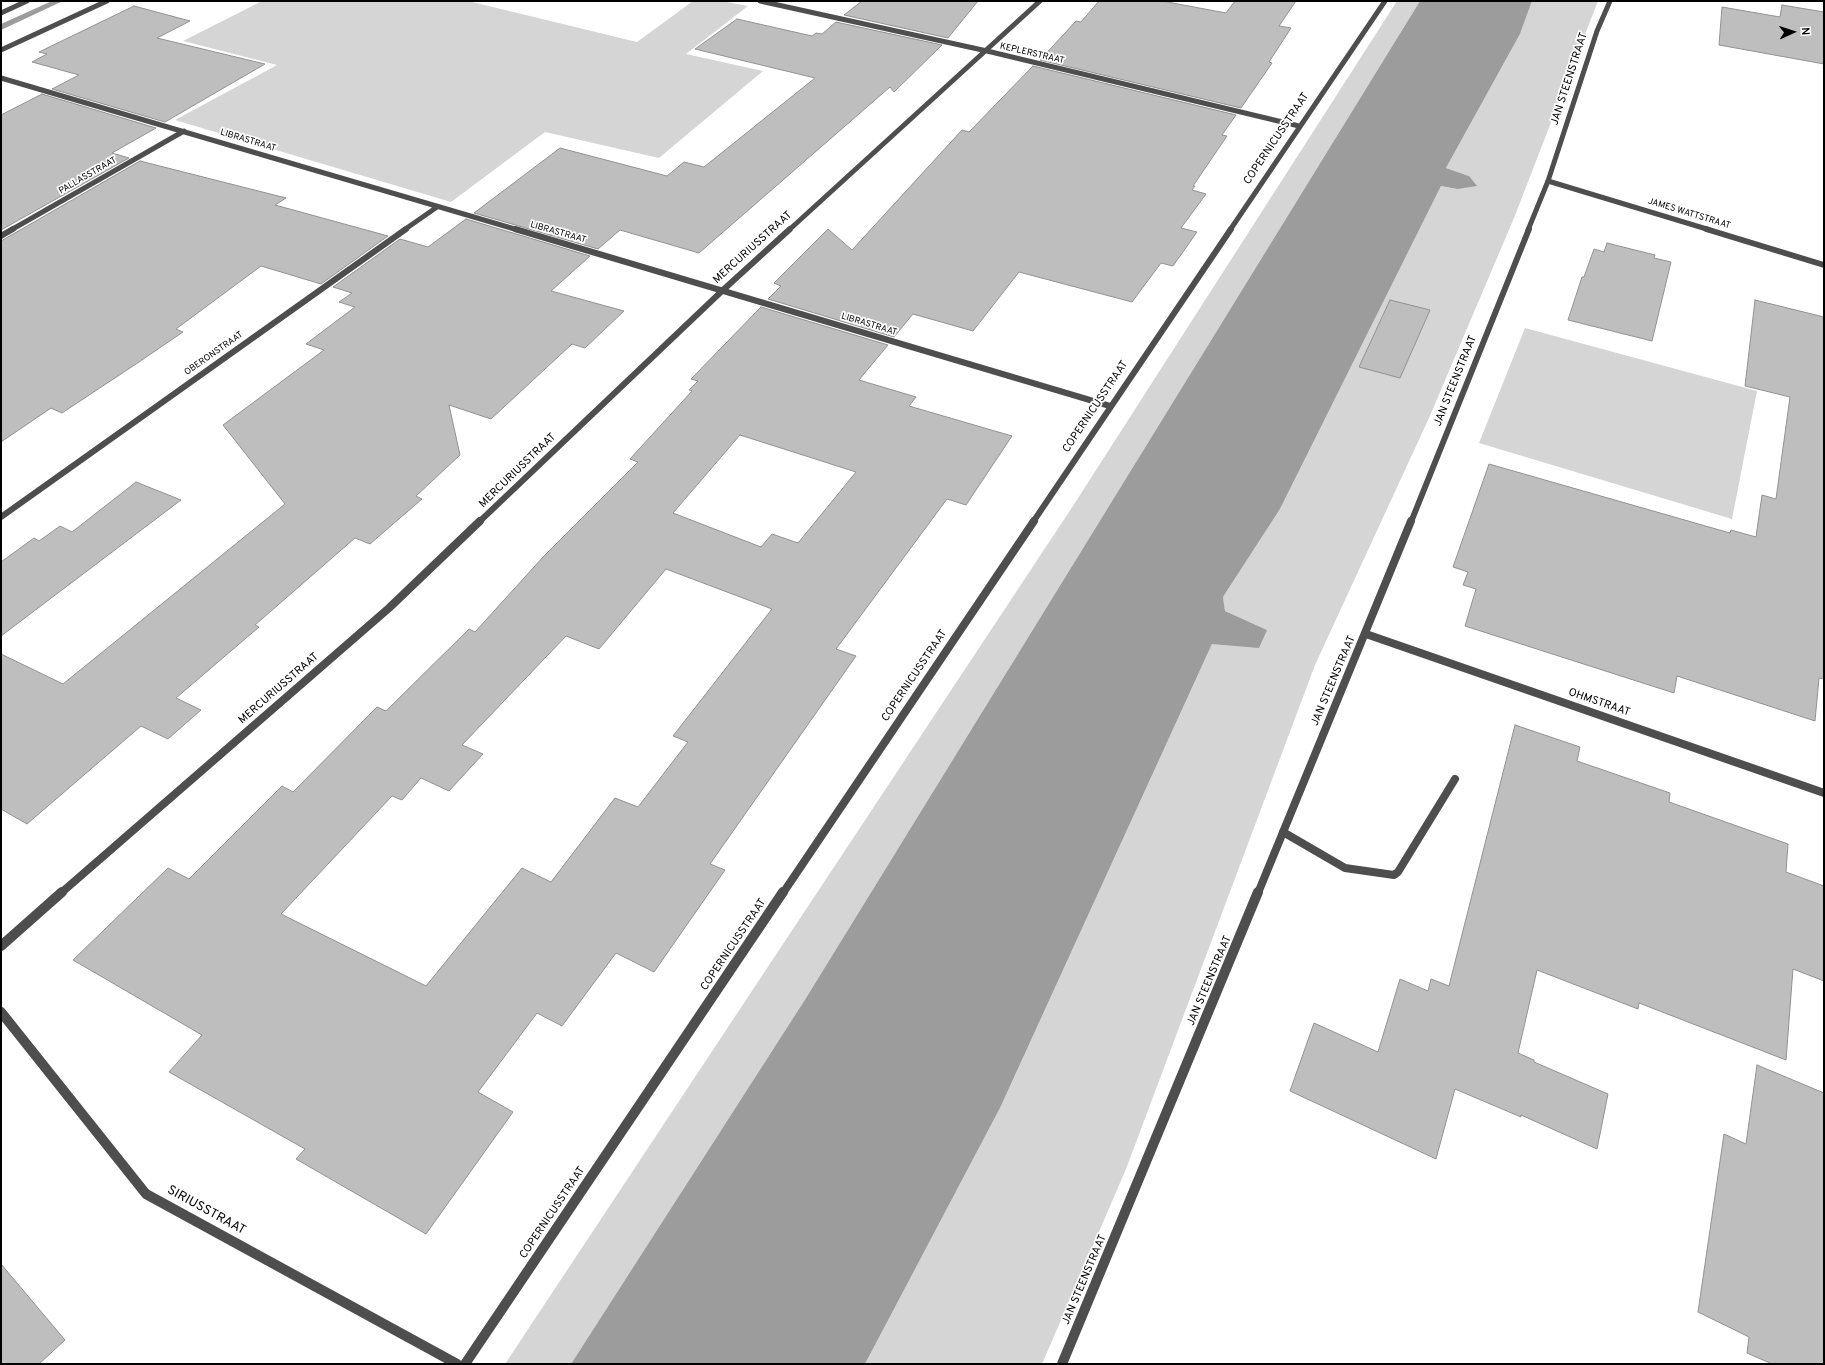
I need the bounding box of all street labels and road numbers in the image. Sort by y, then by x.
street label: JAN STEENSTRAAT [1549,31,1591,127]
street label: KEPLERSTRAAT [999,41,1065,67]
street label: COPERNICUSSTRAAT [1241,91,1313,187]
street label: LIBRASTRAAT [219,127,277,155]
street label: PALLASSTRAAT [57,155,119,197]
street label: JAMES WATTSTRAAT [1646,196,1732,232]
street label: MERCURIUSSTRAAT [711,209,795,287]
street label: LIBRASTRAAT [529,220,587,246]
street label: LIBRASTRAAT [840,311,898,339]
street label: OBERONSTRAAT [183,330,245,378]
street label: JAN STEENSTRAAT [1432,334,1480,428]
street label: COPERNICUSSTRAAT [1060,359,1132,455]
street label: MERCURIUSSTRAAT [477,431,559,511]
street label: COPERNICUSSTRAAT [879,628,951,724]
street label: JAN STEENSTRAAT [1309,634,1359,728]
street label: MERCURIUSSTRAAT [236,651,322,727]
street label: OHMSTRAAT [1566,686,1632,720]
street label: COPERNICUSSTRAAT [698,897,770,993]
street label: JAN STEENSTRAAT [1185,934,1235,1028]
street label: COPERNICUSSTRAAT [517,1165,589,1261]
street label: SIRIUSSTRAAT [164,1183,248,1239]
street label: JAN STEENSTRAAT [1060,1233,1110,1327]

